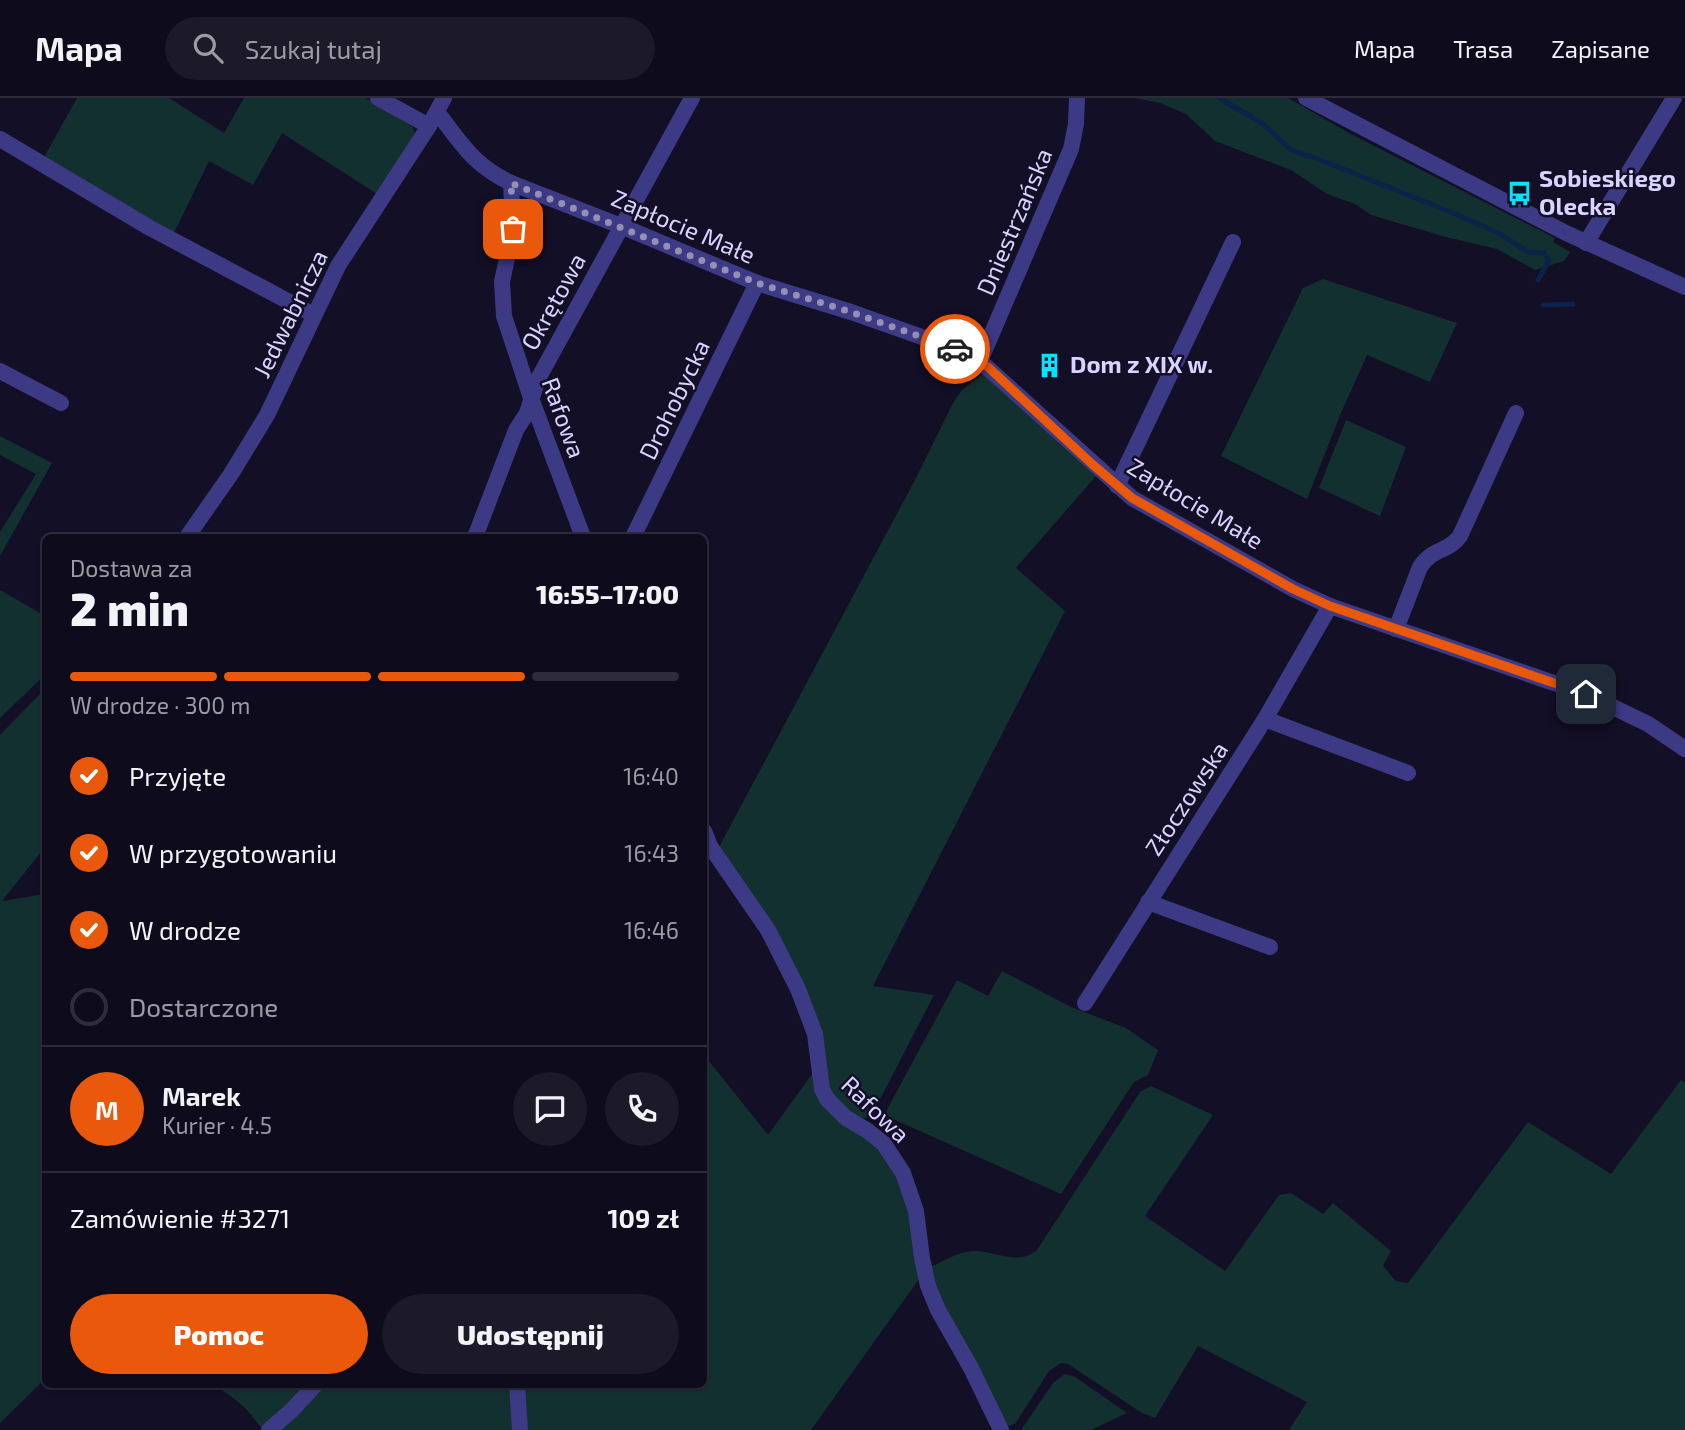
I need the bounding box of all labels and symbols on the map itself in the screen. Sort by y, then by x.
street label: Dniestrzańska [970,144,1058,299]
place label: Sobieskiego Olecka [1539,163,1676,220]
bus stop icon: Sobieskiego Olecka [1505,179,1533,207]
street label: Zapłocie Małe [607,182,760,269]
pin [483,199,543,259]
street label: Jedwabnicza [246,245,333,382]
street label: Okrętowa [514,248,591,355]
courier [920,314,990,384]
street label: Drohobycka [632,335,715,464]
place label: Dom z XIX w. [1070,349,1213,378]
building icon: Dom z XIX w. [1036,351,1064,379]
street label: Rafowa [537,373,592,462]
street label: Zapłocie Małe [1123,451,1269,555]
pin [1556,664,1616,724]
street label: Złoczowska [1138,736,1233,861]
street label: Rafowa [836,1070,916,1148]

